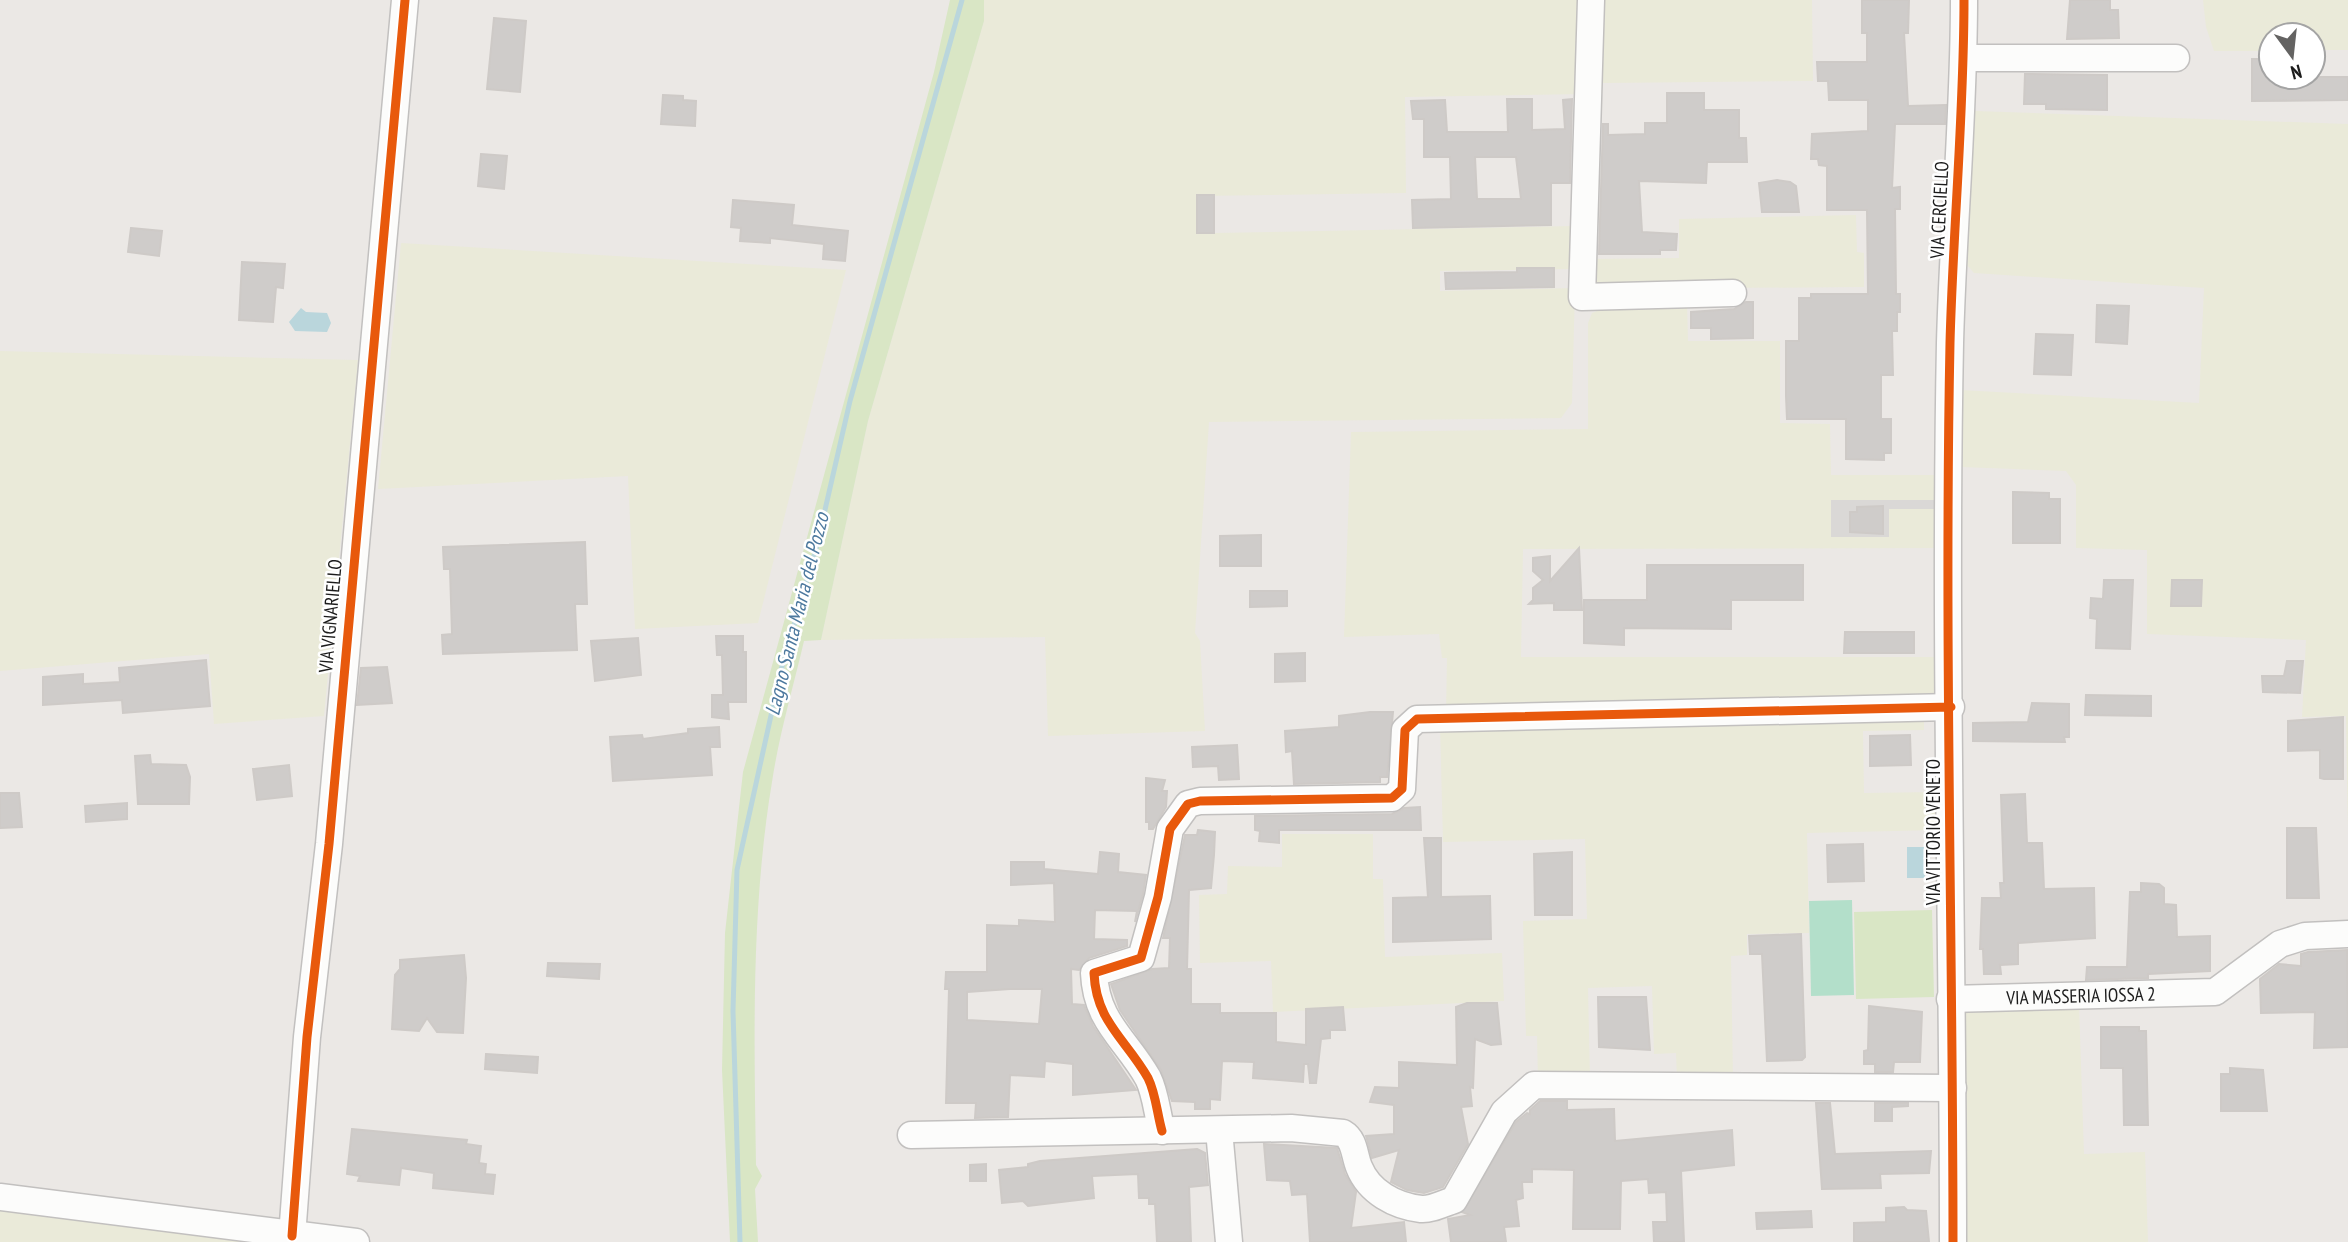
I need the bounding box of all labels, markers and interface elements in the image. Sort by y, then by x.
north arrow [2257,21,2327,91]
text: N [2288,60,2304,85]
street label: VIA CERCIELLO [1924,161,1954,260]
water label: Lagno Santa Maria del Pozzo [758,508,835,718]
street label: VIA VIGNARIELLO [313,558,347,675]
street label: VIA VITTORIO VENETO [1921,759,1945,906]
street label: VIA MASSERIA IOSSA 2 [2005,982,2156,1010]

